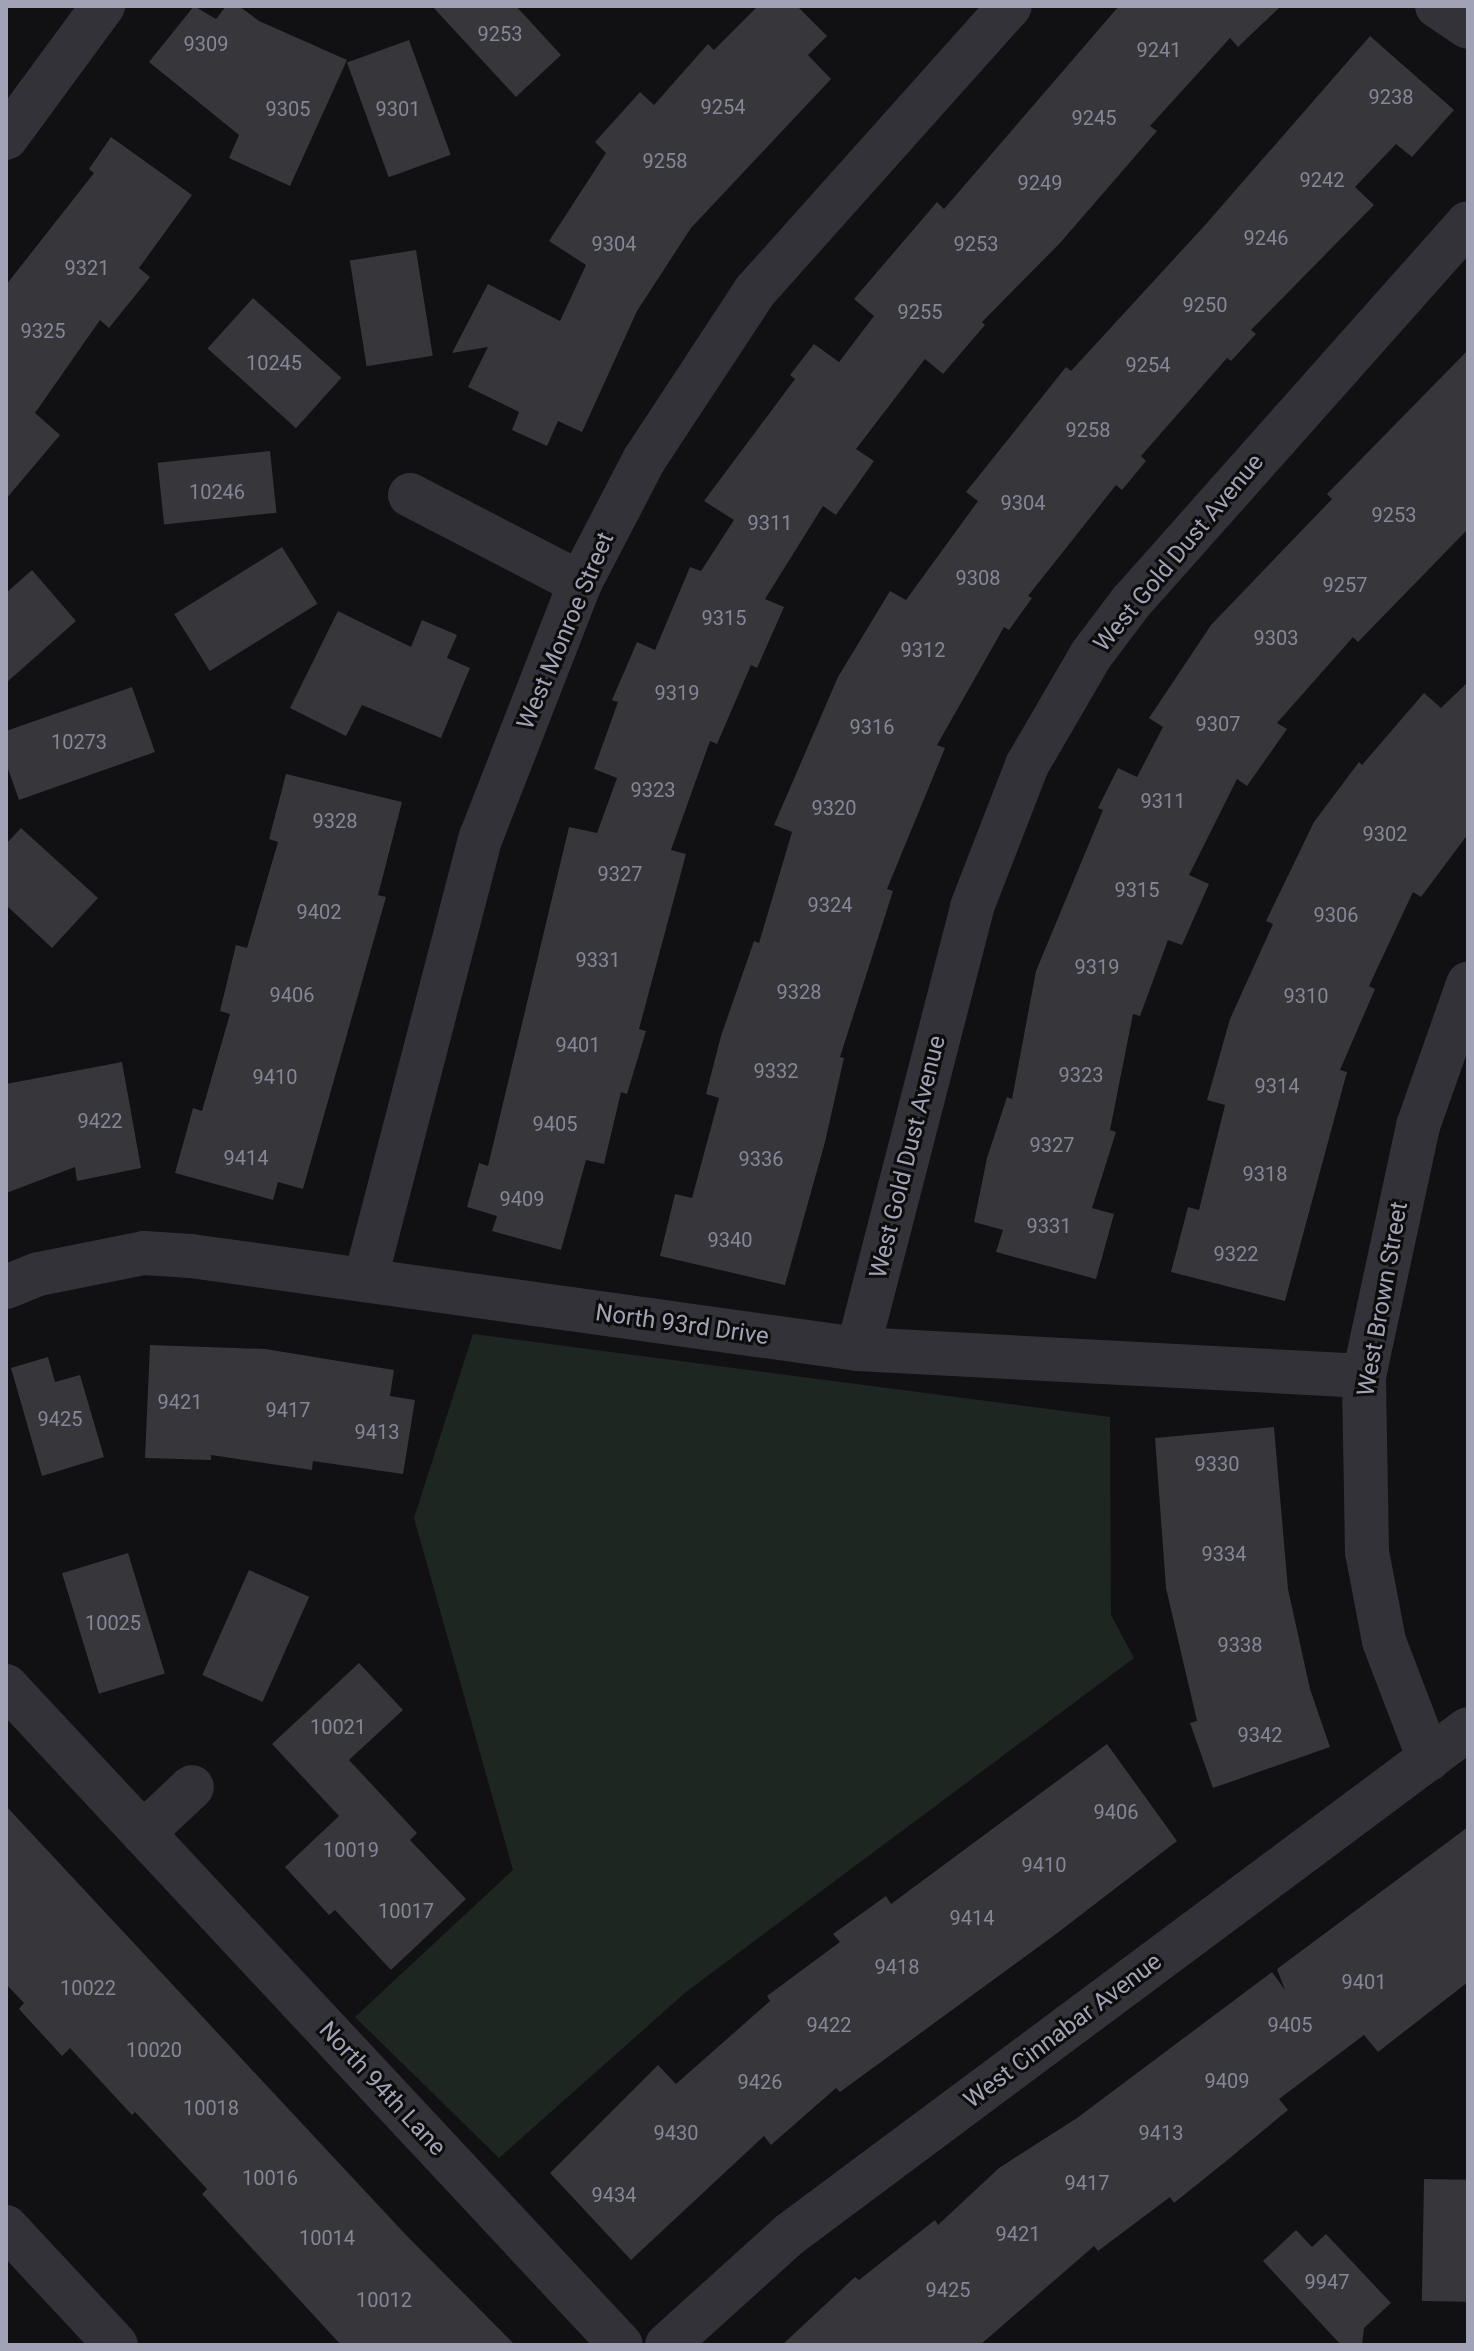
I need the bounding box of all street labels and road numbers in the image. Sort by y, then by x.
street label: West Gold Dust Avenue [1088,448,1270,658]
street label: West Monroe Street [511,528,621,734]
street label: West Gold Dust Avenue [864,1033,952,1281]
street label: West Brown Street [1352,1200,1414,1398]
street label: North 93rd Drive [593,1299,771,1351]
street label: West Cinnabar Avenue [959,1947,1167,2115]
street label: North 94th Lane [313,2016,451,2162]

